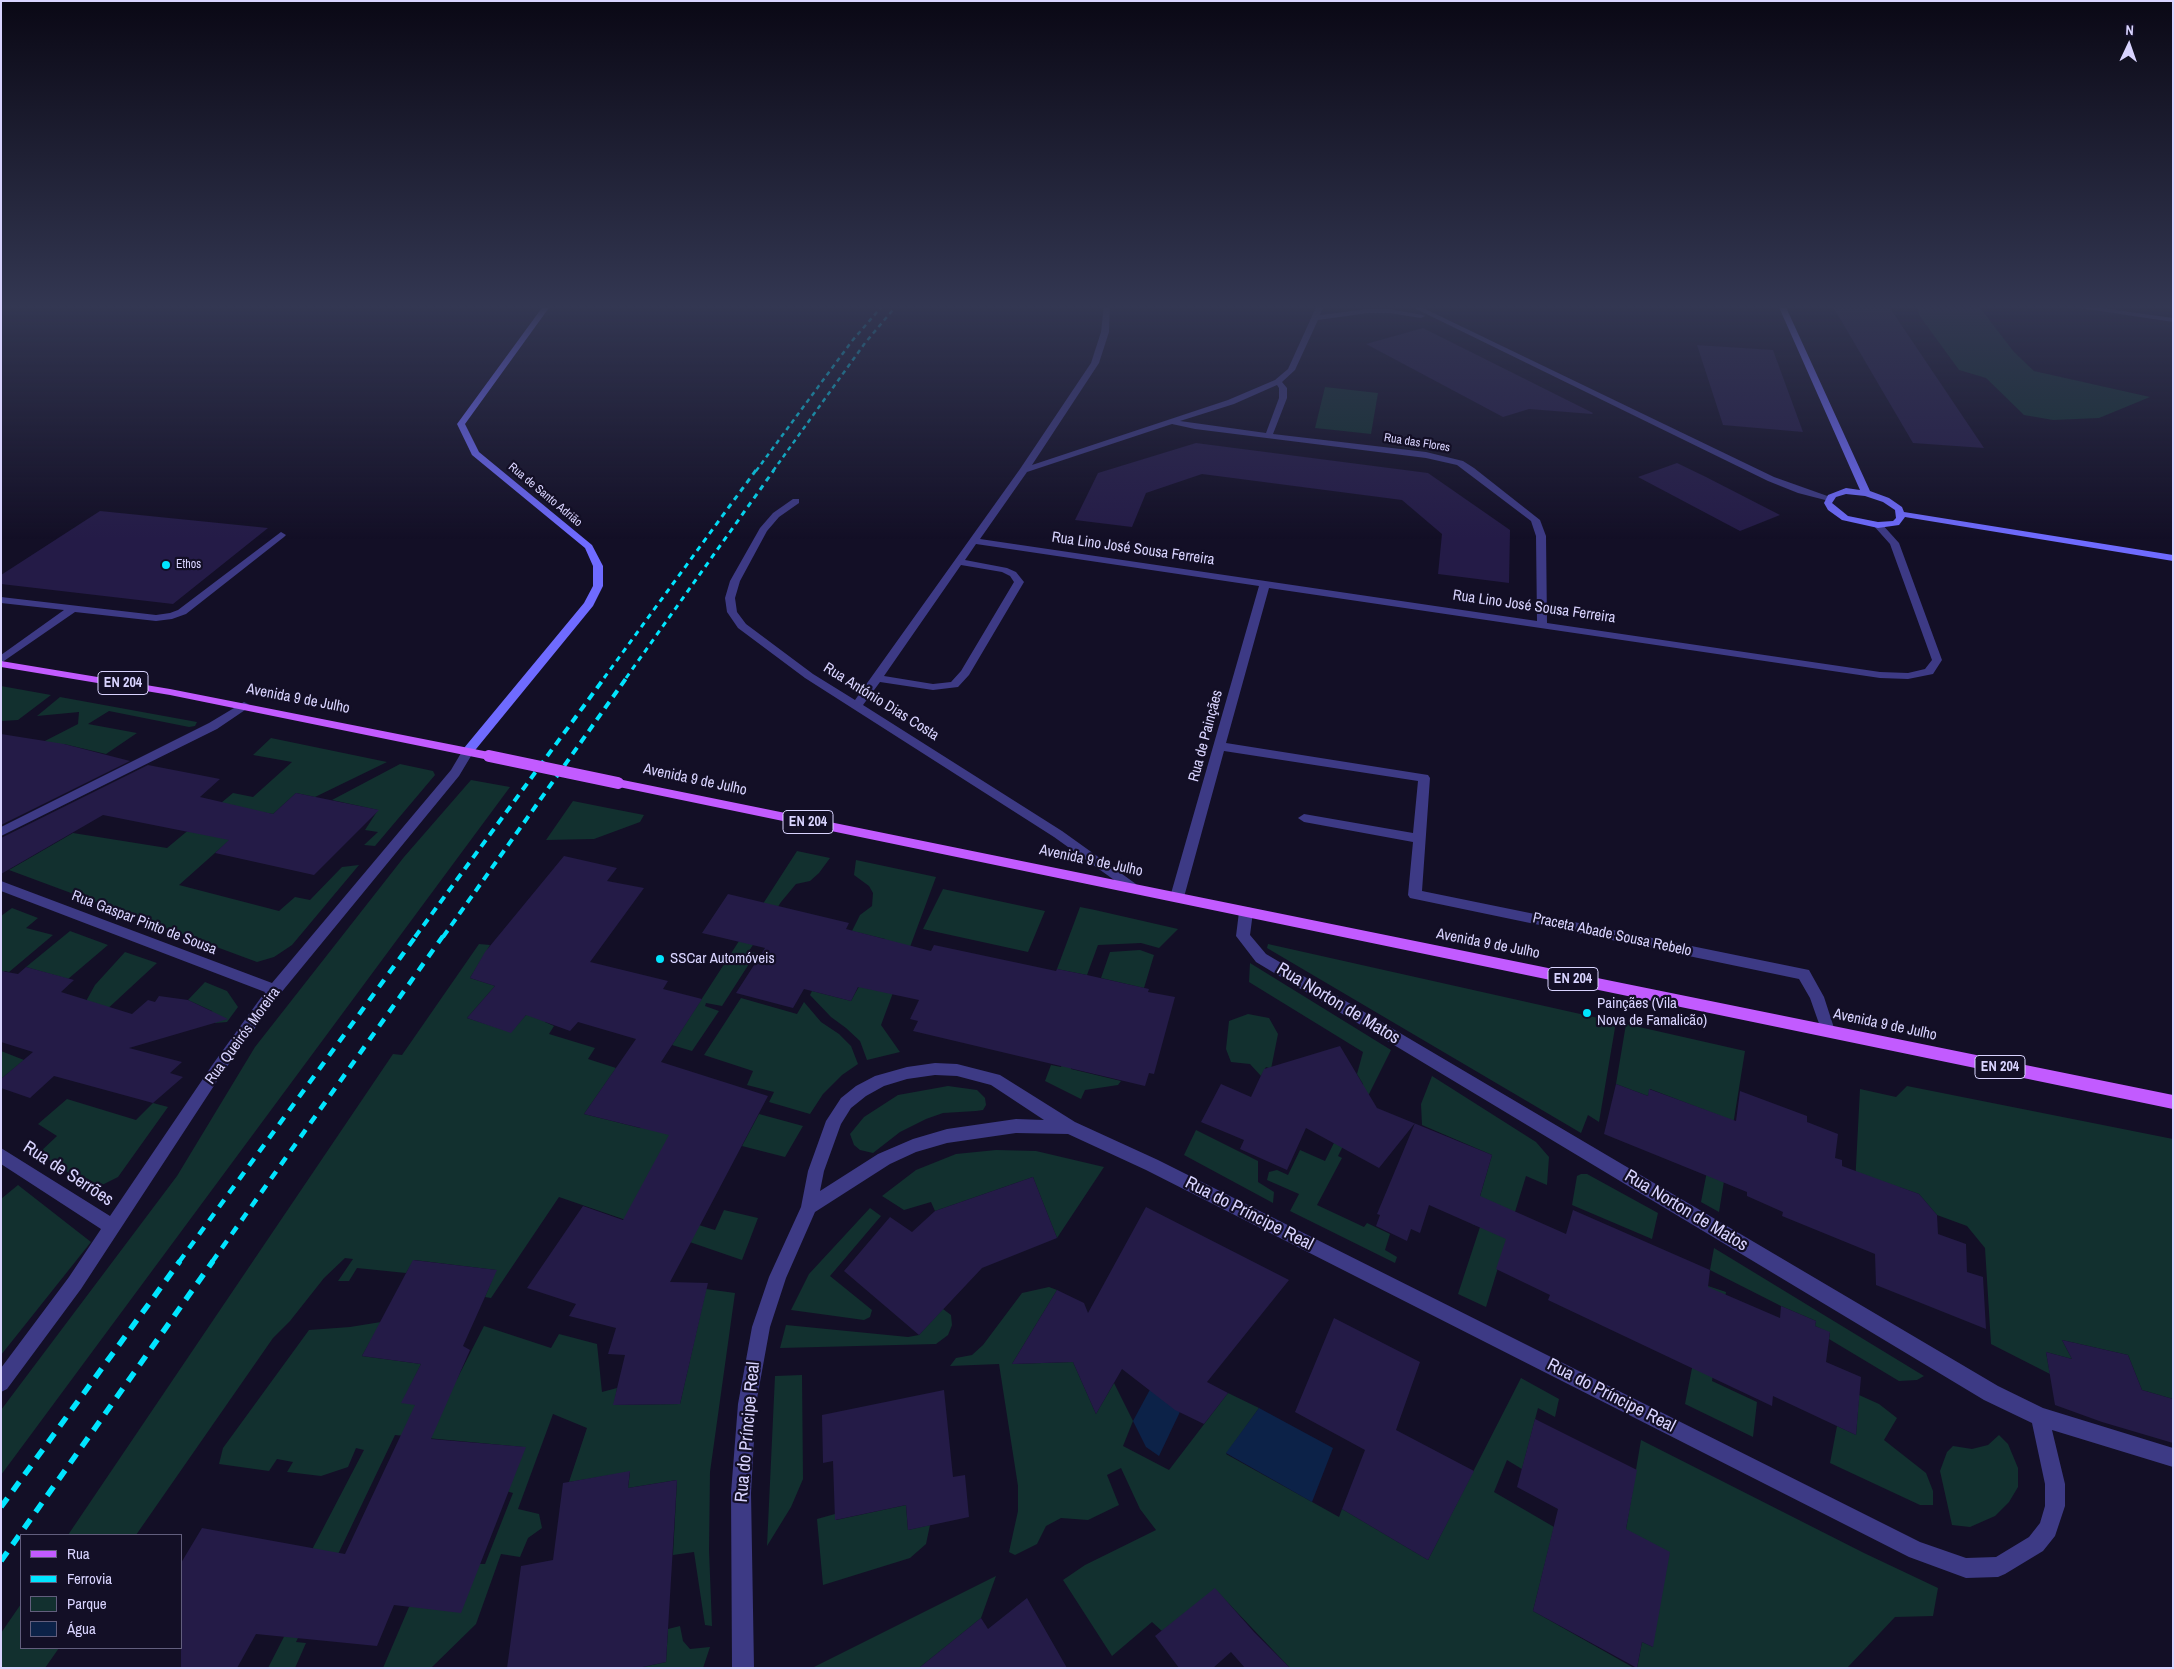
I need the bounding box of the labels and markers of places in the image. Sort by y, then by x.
place label: Ethos [176,558,201,572]
marker: Ethos [160,559,172,571]
place label: SSCar Automóveis [670,950,775,968]
marker: SSCar Automóveis [654,953,666,965]
place label: Painçães (Vila Nova de Famalicão) [1597,995,1707,1030]
marker: Painçães (Vila Nova de Famalicão) [1581,1007,1593,1019]

